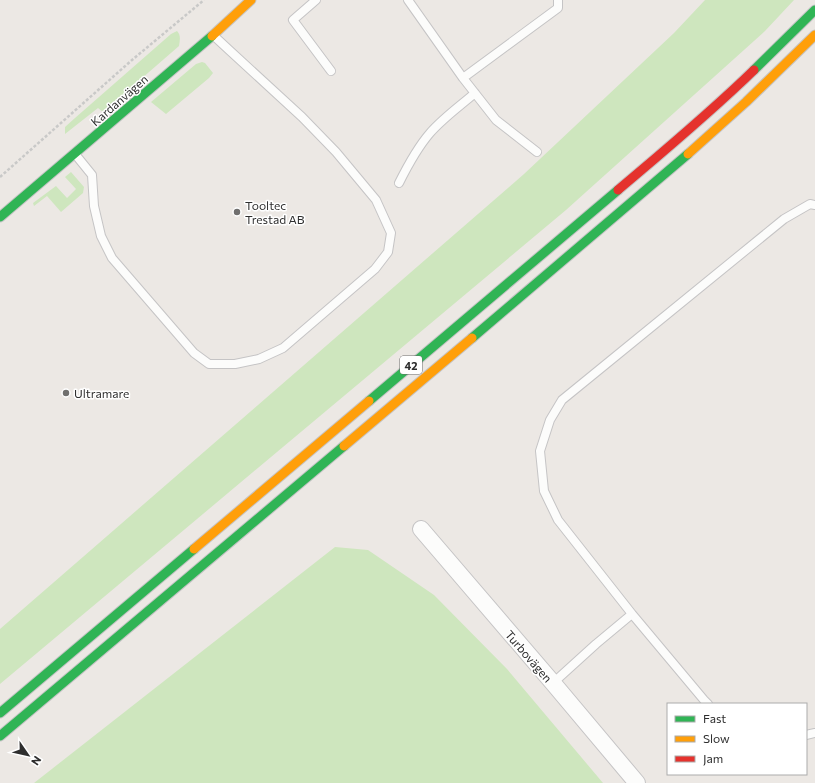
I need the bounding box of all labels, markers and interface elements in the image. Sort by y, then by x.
street label: Kardanvägen [88,72,150,128]
place label: Tooltec Trestad AB [245,198,305,226]
marker: Tooltec Trestad AB [232,207,242,217]
road number: 42 [400,356,422,374]
place label: Ultramare [74,386,129,400]
marker: Ultramare [61,388,71,398]
street label: Turbovägen [503,627,555,685]
legend [667,703,807,775]
text: Fast [703,711,726,725]
text: Slow [703,731,730,745]
north arrow [8,735,48,775]
text: Jam [703,751,723,766]
text: N [29,754,44,768]

